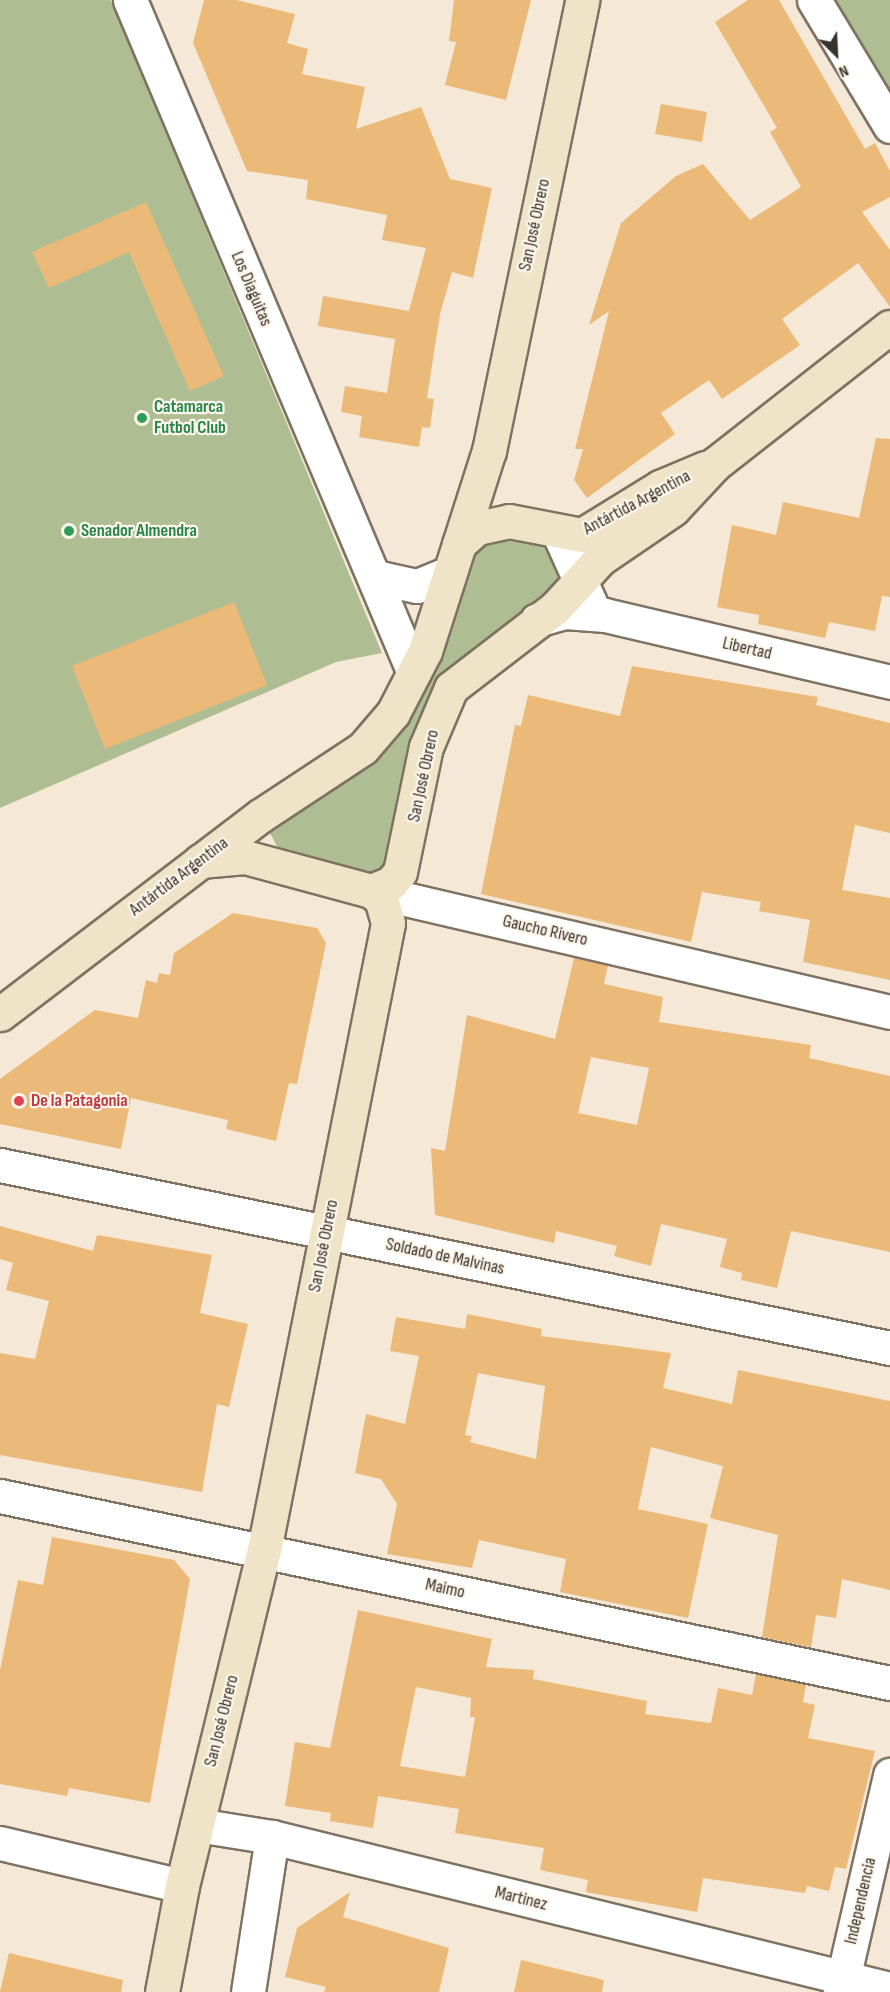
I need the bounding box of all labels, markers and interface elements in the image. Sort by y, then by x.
north arrow [806,24,866,84]
text: N [836,60,851,81]
street label: San José Obrero [515,177,555,273]
street label: Los Diaguitas [226,248,276,330]
place label: Catamarca Futbol Club [154,397,226,440]
marker: Catamarca Futbol Club [135,411,149,425]
street label: Antártida Argentina [580,466,694,540]
place label: Senador Almendra [81,520,197,542]
marker: Senador Almendra [62,524,76,538]
street label: Libertad [720,633,774,665]
street label: San José Obrero [404,728,444,824]
street label: Antártida Argentina [125,833,233,921]
street label: Gaucho Rivero [500,911,590,951]
place label: De la Patagonia [31,1090,128,1112]
marker: De la Patagonia [12,1094,26,1108]
street label: San José Obrero [304,1198,344,1294]
street label: Soldado de Malvinas [384,1234,506,1280]
street label: Maimo [423,1574,467,1604]
street label: San José Obrero [200,1673,244,1769]
street label: Independencia [841,1856,881,1946]
street label: Martinez [493,1882,549,1916]

